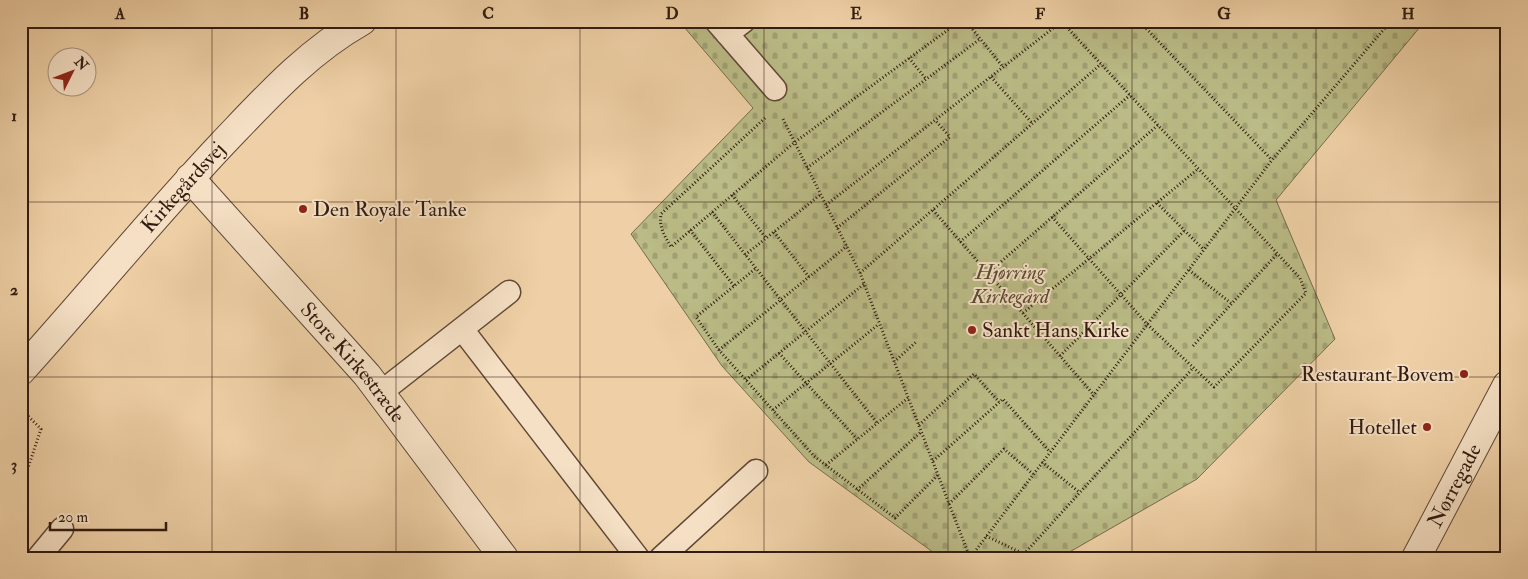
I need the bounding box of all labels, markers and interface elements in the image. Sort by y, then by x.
text: A [114,4,126,24]
text: B [299,4,309,24]
text: C [482,4,494,24]
text: D [665,4,679,24]
text: E [850,4,862,24]
text: F [1035,4,1045,24]
text: G [1217,4,1231,24]
text: H [1401,4,1415,24]
north arrow [48,48,98,98]
text: N [70,53,92,74]
text: 1 [11,106,17,126]
street label: Kirkegårdsvej [135,136,231,239]
place label: Den Royale Tanke [313,196,467,223]
marker: Den Royale Tanke [297,203,309,215]
park label: Hjørring Kirkegård [970,259,1050,310]
text: 2 [10,280,18,300]
street label: Store Kirkestræde [294,297,411,428]
place label: Sankt Hans Kirke [982,317,1129,344]
marker: Sankt Hans Kirke [966,324,978,336]
place label: Restaurant Bovem [1301,361,1454,388]
marker: Restaurant Bovem [1458,368,1470,380]
place label: Hotellet [1348,414,1417,441]
marker: Hotellet [1421,421,1433,433]
street label: Nørregade [1422,439,1488,532]
text: 3 [11,455,17,475]
scale bar [50,499,166,531]
text: 20 m [58,508,88,527]

